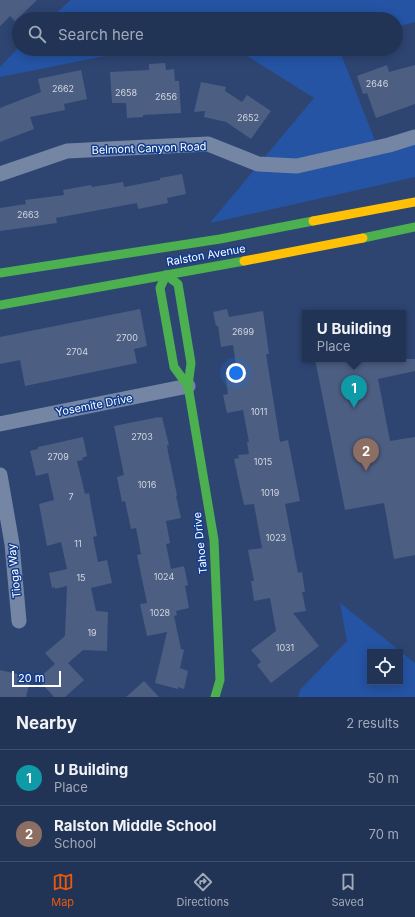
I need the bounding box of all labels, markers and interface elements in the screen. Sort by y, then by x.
search box [12,12,403,56]
icon: search [26,23,48,45]
text: Search here [58,25,144,44]
house number: 2646 [366,78,389,89]
house number: 2662 [52,83,74,94]
house number: 2658 [115,87,137,98]
house number: 2656 [155,91,177,102]
house number: 2652 [237,112,259,123]
street label: Belmont Canyon Road [91,139,207,157]
house number: 2663 [17,209,40,220]
street label: Ralston Avenue [165,241,247,269]
popup [302,310,406,362]
text: U Building [317,319,391,338]
house number: 2699 [232,326,255,337]
house number: 2700 [116,332,138,343]
text: Place [317,338,351,354]
house number: 2704 [66,346,88,357]
your location [226,363,246,383]
pin: 1 [341,375,367,408]
street label: Yosemite Drive [54,391,134,419]
house number: 1011 [251,406,267,417]
house number: 2703 [131,431,153,442]
pin: 2 [353,438,379,471]
house number: 2709 [47,451,69,462]
house number: 1015 [254,456,272,467]
house number: 1016 [138,479,157,490]
house number: 1019 [261,487,280,498]
house number: 7 [68,491,74,502]
street label: Tahoe Drive [190,511,210,575]
house number: 1023 [266,532,287,543]
house number: 11 [74,538,82,549]
street label: Tioga Way [4,543,24,599]
house number: 1024 [154,571,174,582]
house number: 15 [76,572,86,583]
house number: 1028 [150,607,171,618]
house number: 19 [87,627,97,638]
house number: 1031 [276,642,294,653]
map controls [367,649,403,685]
button: locate [367,649,403,685]
scale bar [12,669,61,688]
text: 20 m [18,671,44,685]
text: Nearby [16,713,77,733]
text: 2 results [346,715,399,731]
text: U Building [54,760,128,779]
text: 1 [26,770,32,786]
text: 50 m [368,770,399,786]
text: Place [54,779,88,795]
text: Ralston Middle School [54,816,216,835]
text: 2 [25,826,33,842]
text: 70 m [369,826,399,842]
text: School [54,835,96,851]
tab: Map [51,871,74,909]
tab: Directions [177,871,229,909]
tab: Saved [332,871,364,909]

